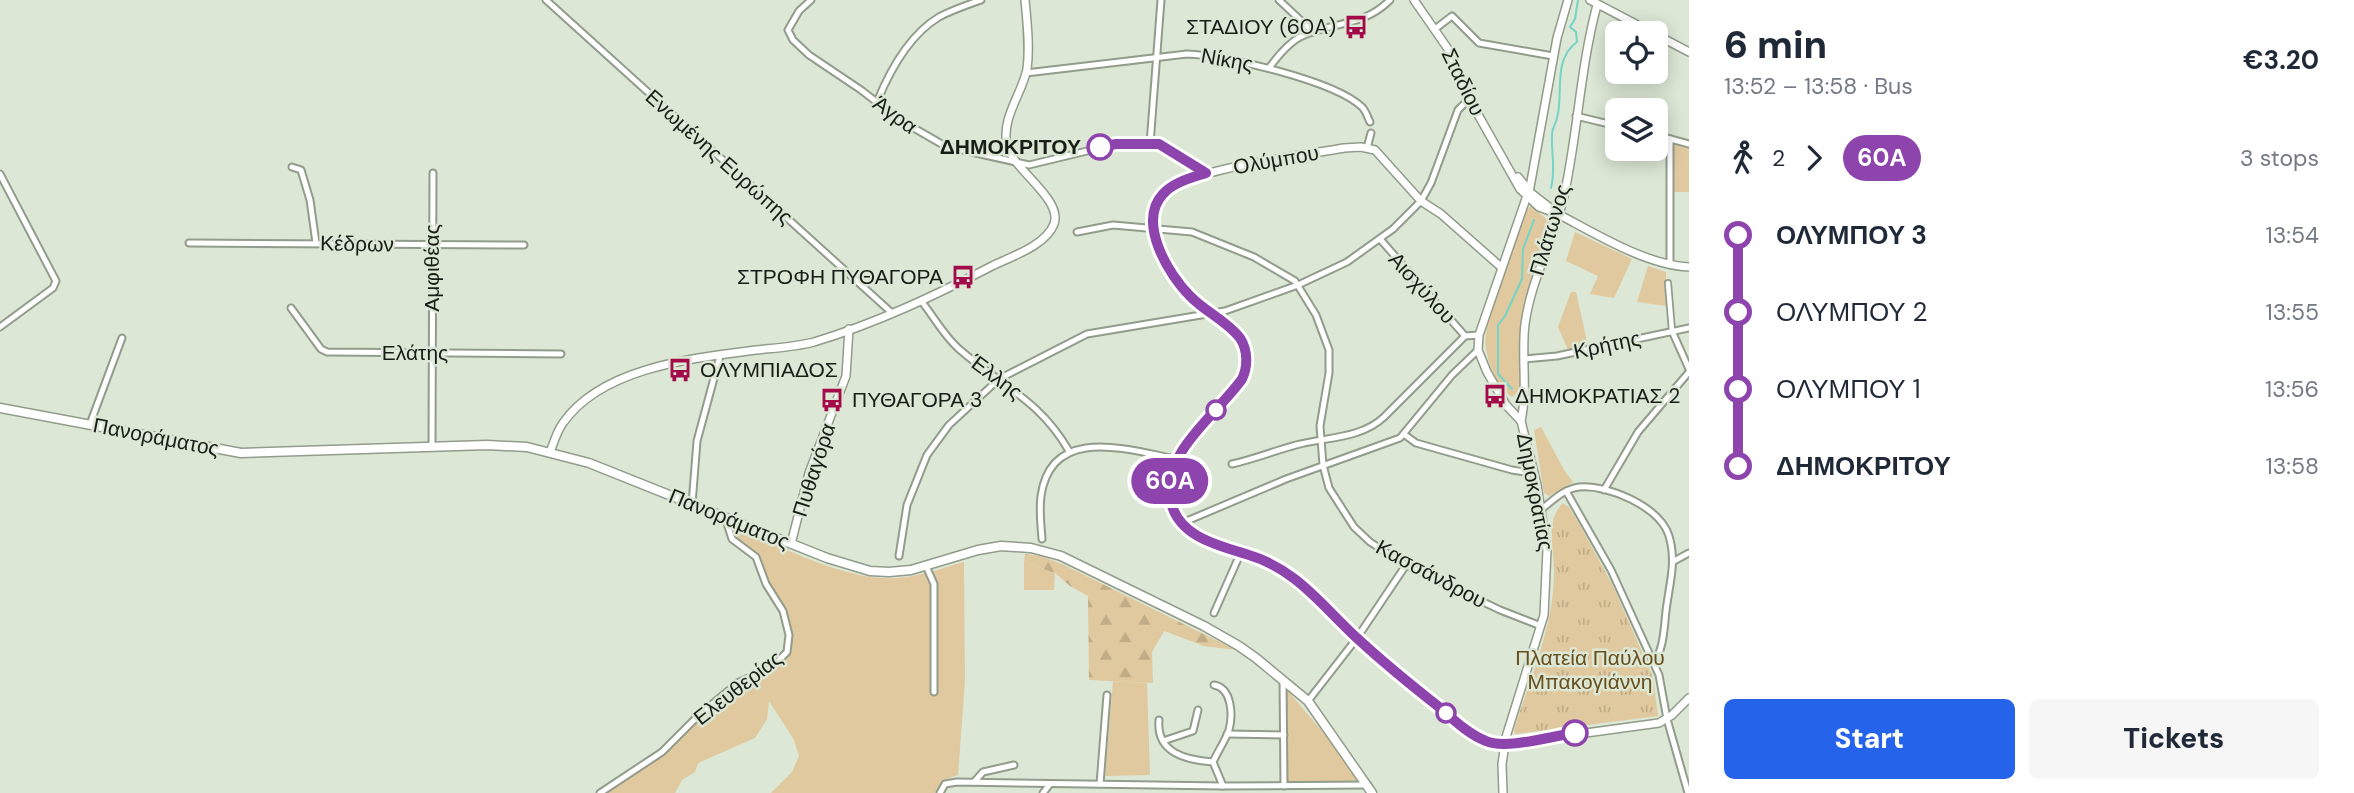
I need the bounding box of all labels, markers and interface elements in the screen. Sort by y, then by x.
place label: ΣΤΑΔΙΟΥ (60A) [1186,13,1336,41]
bus stop icon: ΣΤΑΔΙΟΥ (60A) [1342,13,1370,41]
text: 6 min [1724,20,1827,70]
map controls [1605,21,1668,161]
button: locate [1605,21,1668,84]
street label: Νίκης [1199,42,1255,78]
text: €3.20 [2243,43,2319,77]
street label: Σταδίου [1435,44,1491,120]
text: 13:52 – 13:58 · Bus [1724,71,1913,101]
street label: Ενωμένης Ευρώπης [639,83,799,231]
street label: Άγρα [867,89,923,141]
button: layers [1605,98,1668,161]
place label: ΔΗΜΟΚΡΙΤΟΥ [940,133,1081,161]
marker: ΔΗΜΟΚΡΙΤΟΥ [1087,134,1113,160]
street label: Ολύμπου [1231,139,1321,181]
icon: walk [1724,139,1762,177]
icon: forward [1795,139,1833,177]
text: 60Α [1857,142,1907,173]
text: 2 [1772,143,1785,173]
text: 3 stops [2240,143,2319,173]
street label: Πλάτωνος [1523,181,1577,279]
text: ΟΛΥΜΠΟΥ 3 [1776,218,1927,252]
text: 13:54 [2266,220,2319,250]
street label: Αμφιθέας [418,224,446,312]
street label: Κέδρων [320,229,394,259]
street label: Αισχύλου [1382,246,1462,330]
place label: ΣΤΡΟΦΗ ΠΥΘΑΓΟΡΑ [737,263,943,291]
bus stop icon: ΣΤΡΟΦΗ ΠΥΘΑΓΟΡΑ [949,263,977,291]
text: ΟΛΥΜΠΟΥ 2 [1776,295,1928,329]
text: 13:55 [2266,297,2319,327]
street label: Κρήτης [1571,324,1643,366]
street label: Ελάτης [382,339,448,367]
street label: Έλλης [963,347,1028,406]
bus stop icon: ΟΛΥΜΠΙΑΔΟΣ [666,356,694,384]
place label: ΟΛΥΜΠΙΑΔΟΣ [700,356,838,384]
text: ΟΛΥΜΠΟΥ 1 [1776,372,1921,406]
text: 13:56 [2265,374,2319,404]
bus stop icon: ΔΗΜΟΚΡΑΤΙΑΣ 2 [1481,382,1509,410]
place label: ΔΗΜΟΚΡΑΤΙΑΣ 2 [1515,382,1680,410]
bus stop icon: ΠΥΘΑΓΟΡΑ 3 [818,386,846,414]
place label: ΠΥΘΑΓΟΡΑ 3 [852,386,982,414]
unlabelled marker [1206,400,1226,420]
street label: Πανοράματος [91,411,221,463]
street label: Πυθαγόρα [786,420,842,520]
street label: Δημοκρατίας [1510,431,1560,553]
text: ΔΗΜΟΚΡΙΤΟΥ [1776,449,1951,483]
text: 13:58 [2266,451,2319,481]
line badge: 60Α [1130,458,1210,504]
text: 60Α [1145,465,1195,496]
street label: Πανοράματος [665,482,793,556]
street label: Κασσάνδρου [1371,533,1491,615]
park label: Πλατεία Παύλου Μπακογιάννη [1515,644,1665,696]
street label: Ελευθερίας [688,645,788,731]
button: Start [1724,699,2015,779]
button: Tickets [2029,699,2319,779]
unlabelled marker [1436,703,1456,723]
unlabelled marker [1562,720,1588,746]

